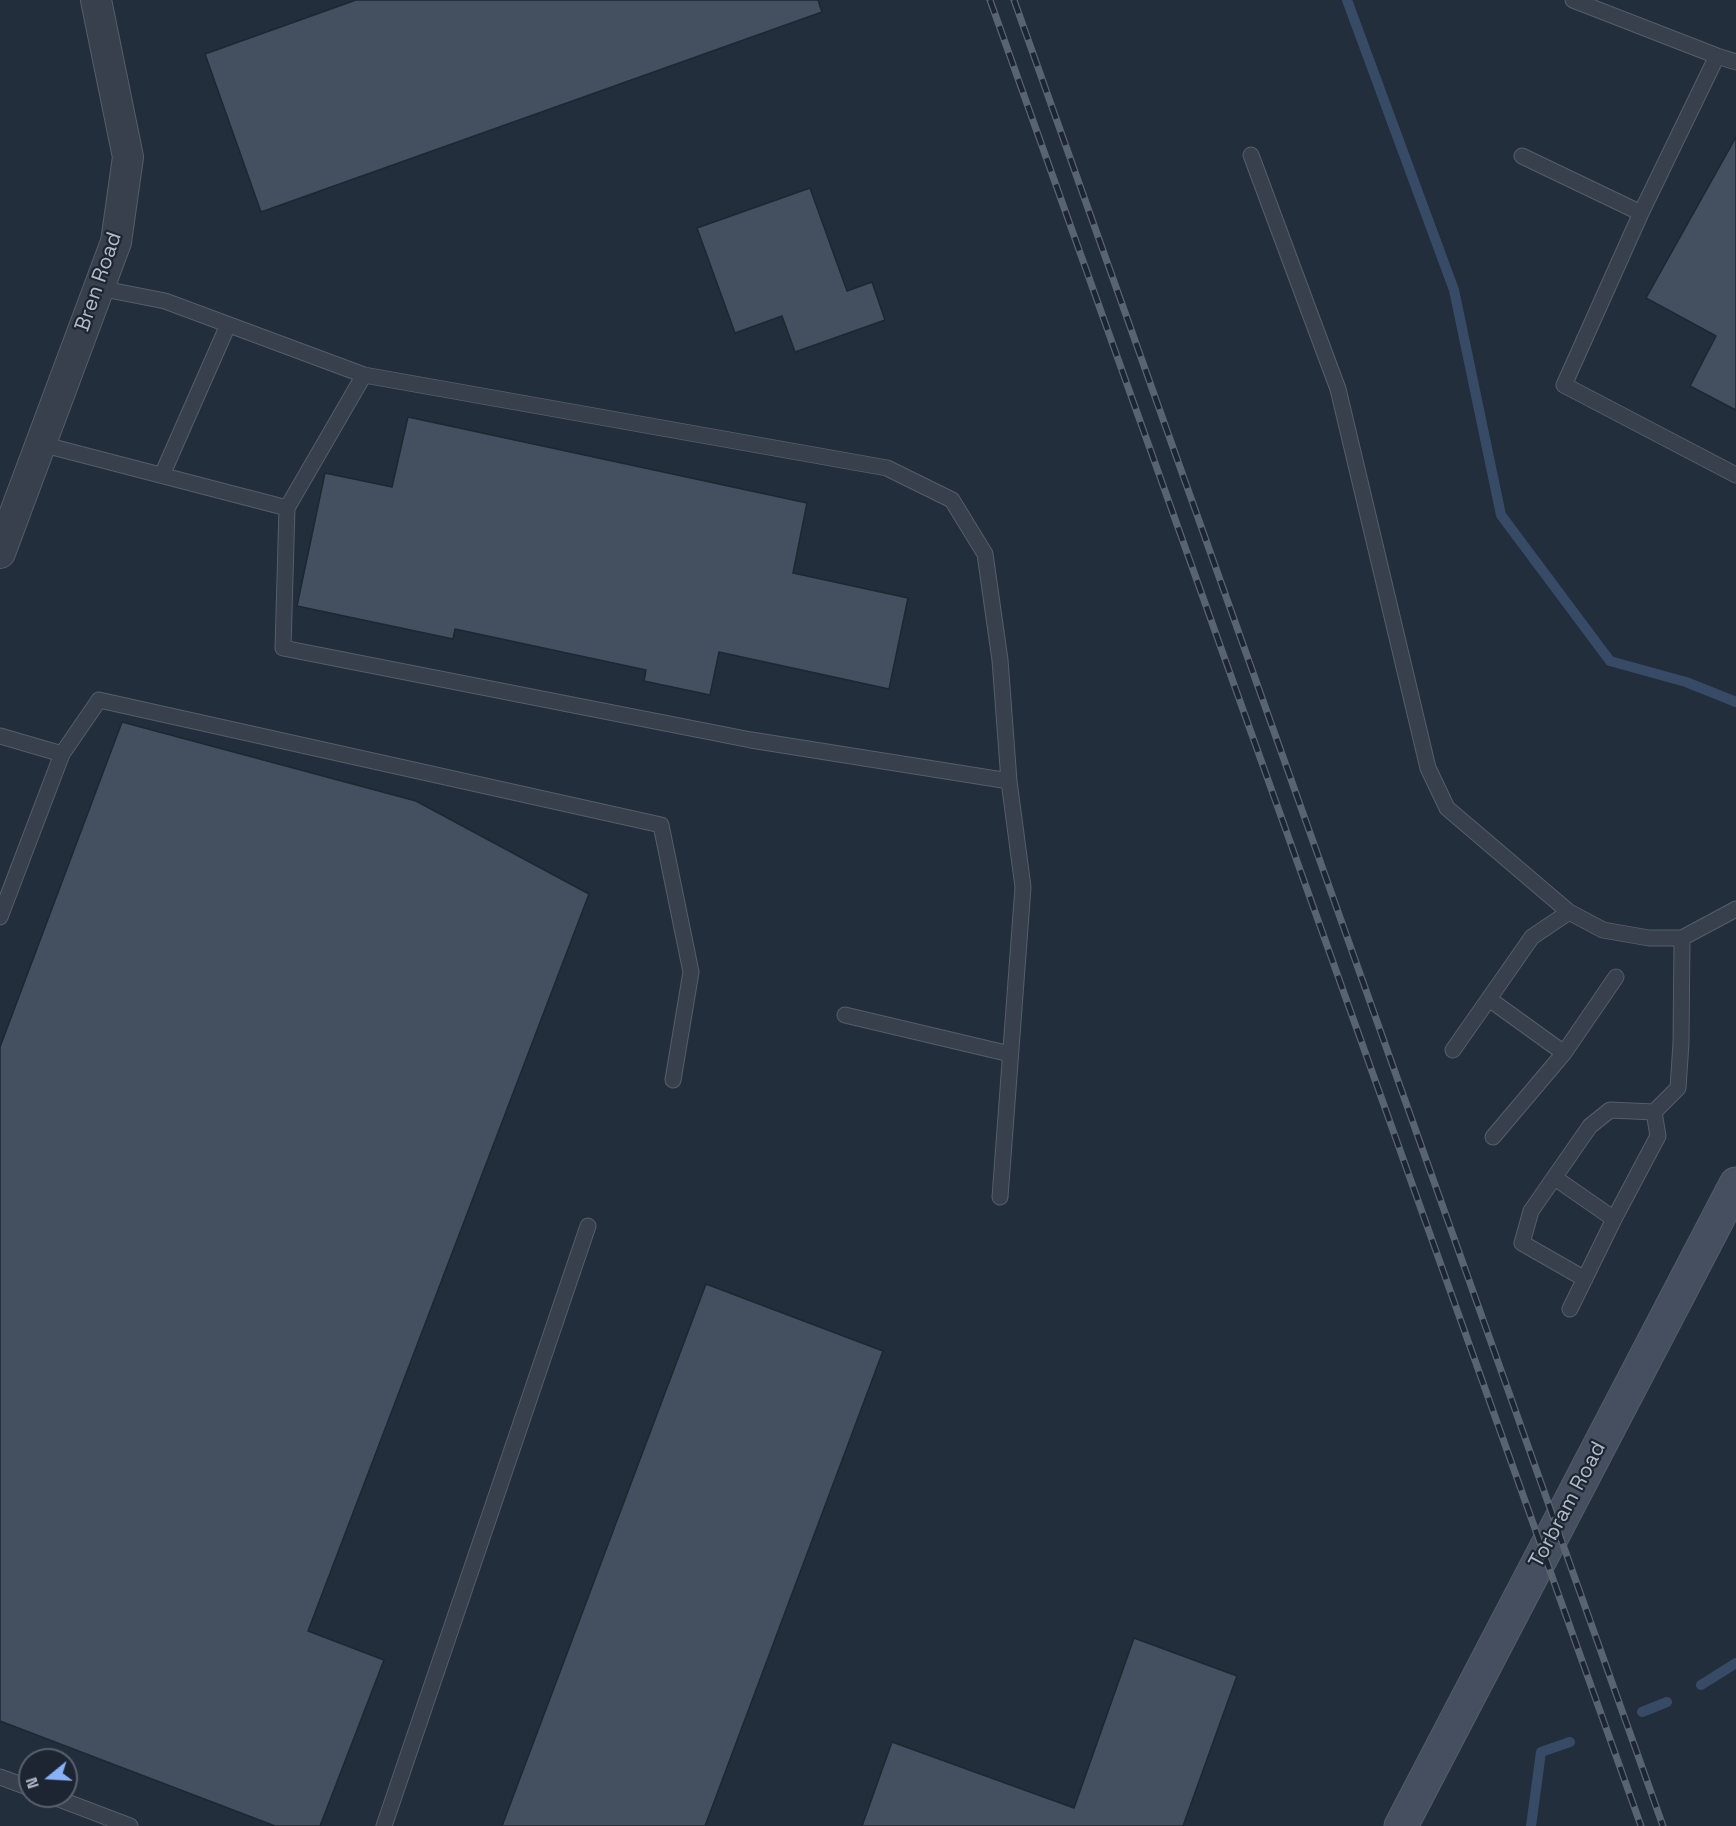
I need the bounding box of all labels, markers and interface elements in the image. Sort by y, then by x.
street label: Bren Road [70,229,128,335]
street label: Torbram Road [1524,1438,1612,1572]
north arrow [18,1748,78,1808]
text: N [21,1775,44,1791]

